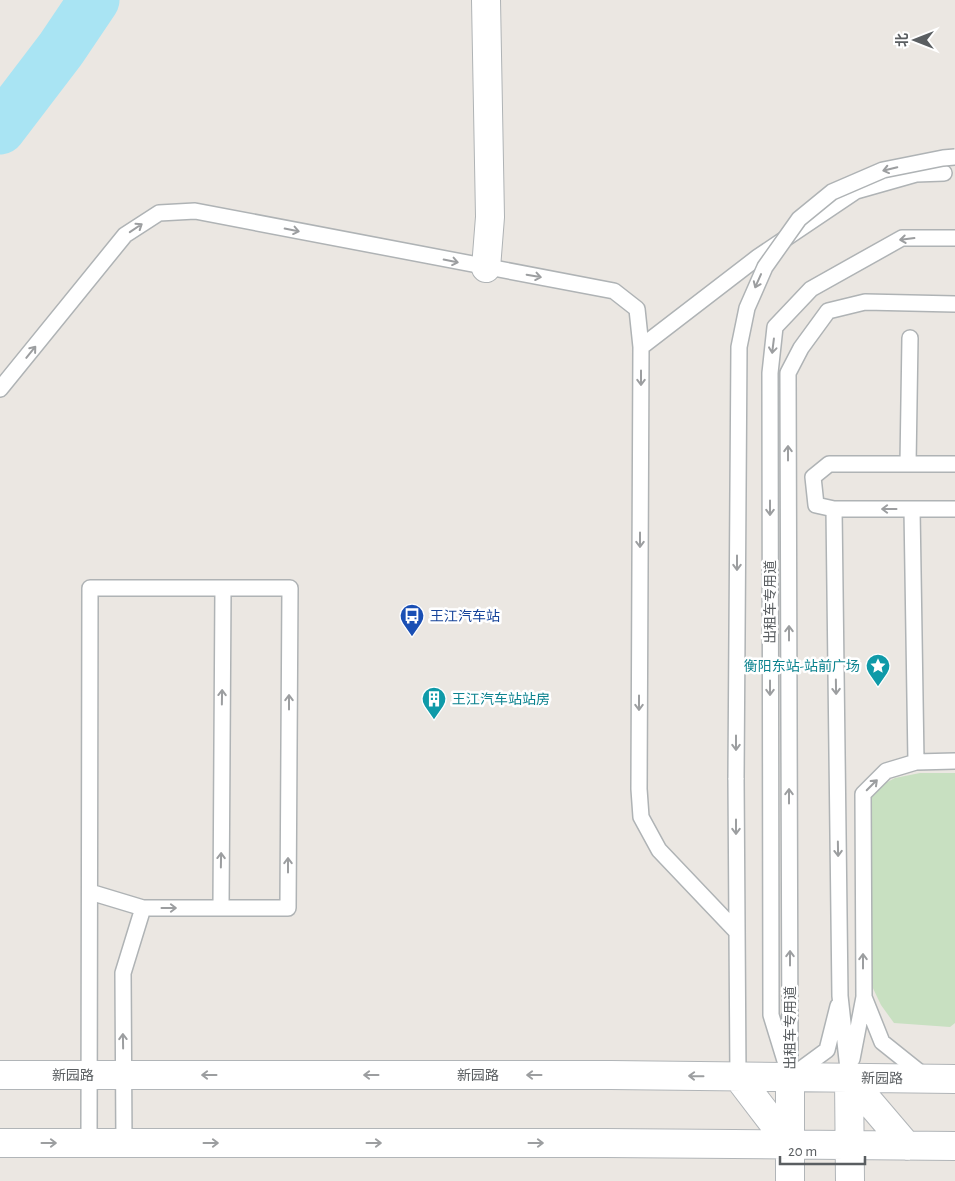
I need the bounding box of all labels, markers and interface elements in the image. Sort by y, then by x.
north arrow [890,15,940,65]
text: 北 [895,33,910,47]
one-way arrow [882,165,898,174]
one-way arrow [128,223,142,233]
one-way arrow [283,226,299,235]
one-way arrow [899,234,915,244]
one-way arrow [443,257,459,266]
one-way arrow [525,272,541,282]
one-way arrow [753,273,763,288]
one-way arrow [768,338,778,354]
one-way arrow [25,345,36,358]
one-way arrow [636,370,646,386]
one-way arrow [783,446,793,462]
one-way arrow [765,500,775,516]
one-way arrow [881,504,898,514]
one-way arrow [635,532,645,548]
one-way arrow [732,554,742,571]
street label: 出租车专用道 [762,560,778,644]
bus stop icon: 王江汽车站 [399,603,425,637]
place label: 王江汽车站 [430,608,500,624]
one-way arrow [784,626,794,642]
place icon: 衡阳东站-站前广场 [865,653,891,687]
place label: 衡阳东站-站前广场 [744,658,860,674]
one-way arrow [831,678,841,694]
one-way arrow [765,680,775,696]
building icon: 王江汽车站站房 [421,686,447,720]
one-way arrow [218,689,227,705]
place label: 王江汽车站站房 [452,691,550,707]
one-way arrow [634,694,644,711]
one-way arrow [284,695,294,711]
one-way arrow [731,734,741,751]
one-way arrow [866,778,878,791]
one-way arrow [784,788,794,804]
one-way arrow [732,818,741,834]
one-way arrow [833,840,843,857]
one-way arrow [216,852,226,868]
one-way arrow [283,857,293,874]
one-way arrow [160,903,177,913]
one-way arrow [785,951,795,967]
one-way arrow [858,953,868,969]
street label: 出租车专用道 [782,986,798,1070]
one-way arrow [118,1034,128,1050]
street label: 新园路 [52,1068,94,1083]
street label: 新园路 [457,1068,499,1083]
one-way arrow [201,1070,218,1080]
one-way arrow [364,1070,380,1080]
one-way arrow [526,1070,542,1080]
one-way arrow [689,1071,705,1081]
street label: 新园路 [861,1071,903,1086]
scale bar [780,1134,865,1166]
one-way arrow [40,1138,57,1148]
one-way arrow [202,1138,219,1148]
one-way arrow [365,1138,381,1148]
one-way arrow [528,1138,544,1148]
text: 20 m [788,1144,817,1159]

